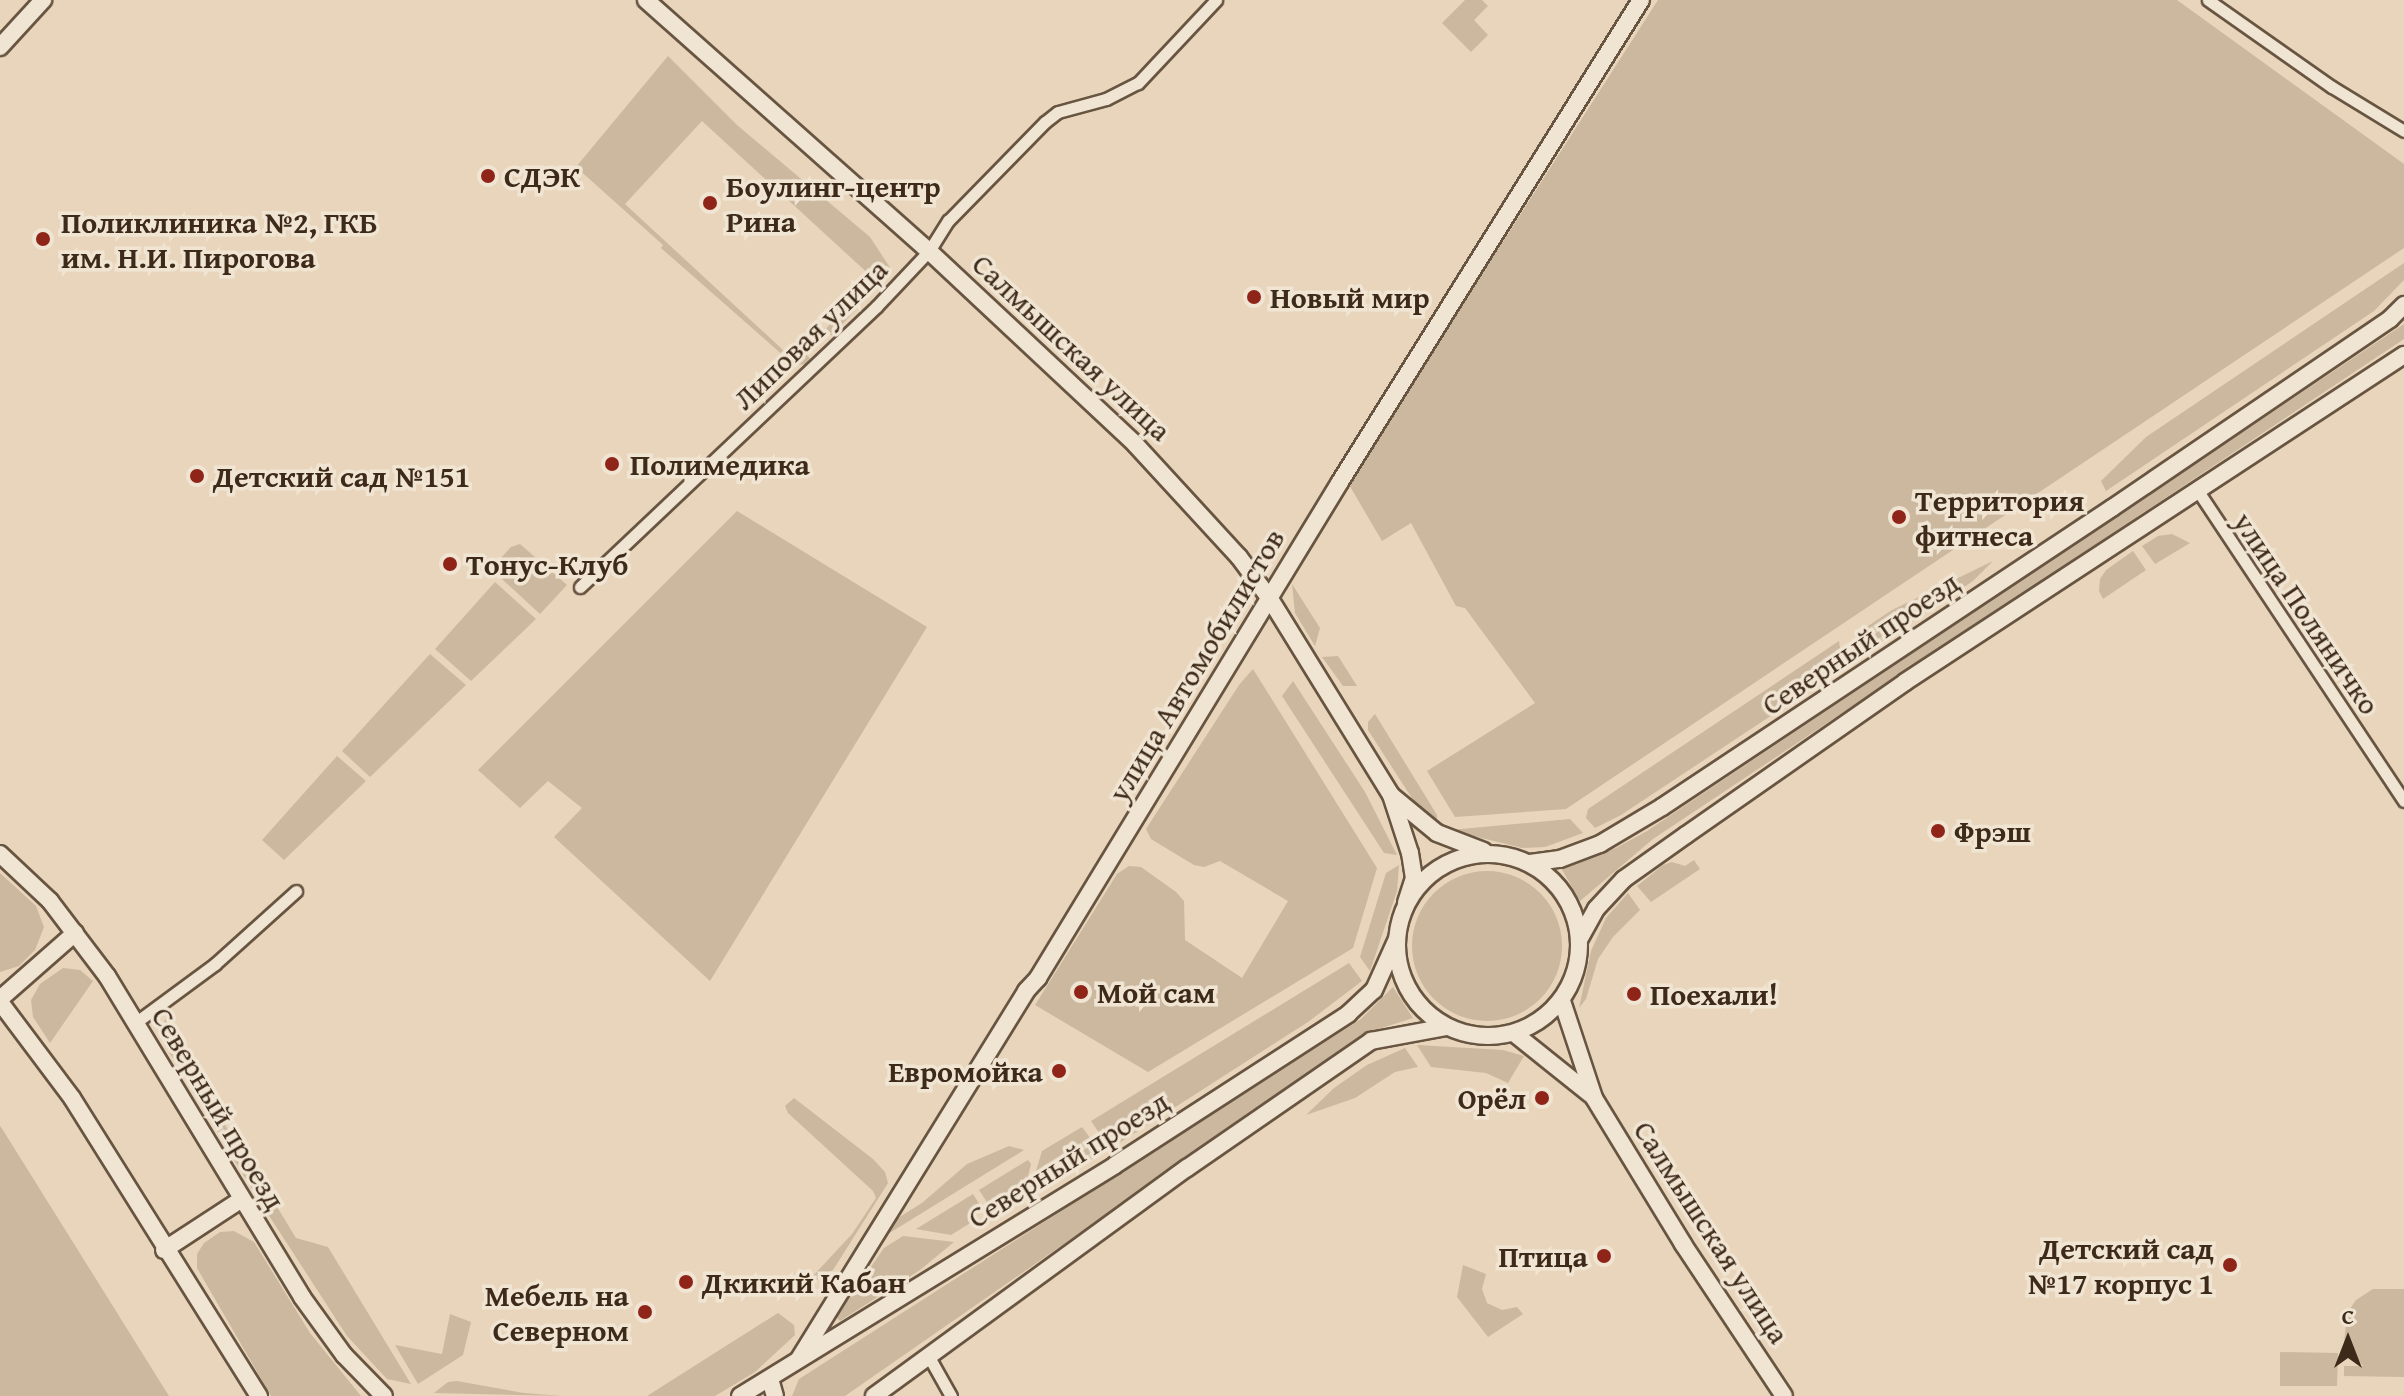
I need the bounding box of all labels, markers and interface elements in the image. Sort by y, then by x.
place label: СДЭК [504,158,580,194]
marker: СДЭК [479,167,497,185]
place label: Боулинг-центр Рина [726,168,941,238]
marker: Боулинг-центр Рина [701,194,719,212]
place label: Поликлиника №2, ГКБ им. Н.И. Пирогова [61,204,378,274]
marker: Поликлиника №2, ГКБ им. Н.И. Пирогова [32,228,54,250]
street label: Салмышская улица [965,246,1179,448]
street label: Липовая улица [725,251,895,417]
place label: Новый мир [1270,279,1430,315]
marker: Новый мир [1245,288,1263,306]
place label: Полимедика [630,446,810,482]
marker: Полимедика [601,453,623,475]
place label: Детский сад №151 [213,458,470,494]
marker: Детский сад №151 [188,467,206,485]
place label: Территория фитнеса [1915,482,2084,552]
street label: улица Поляничко [2226,505,2388,721]
marker: Территория фитнеса [1890,508,1908,526]
street label: улица Автомобилистов [1100,522,1292,808]
place label: Тонус-Клуб [466,546,628,582]
marker: Тонус-Клуб [441,555,459,573]
street label: Северный проезд [1755,564,1965,722]
place label: Фрэш [1954,813,2031,849]
marker: Фрэш [1929,822,1947,840]
place label: Мой сам [1097,974,1215,1010]
place label: Поехали! [1650,976,1778,1012]
marker: Мой сам [1072,983,1090,1001]
marker: Поехали! [1625,985,1643,1003]
street label: Северный проезд [144,1000,294,1216]
place label: Евромойка [888,1053,1043,1089]
marker: Евромойка [1050,1062,1068,1080]
place label: Орёл [1458,1080,1526,1116]
street label: Северный проезд [961,1083,1175,1235]
marker: Орёл [1533,1089,1551,1107]
street label: Салмышская улица [1627,1114,1797,1350]
place label: Детский сад №17 корпус 1 [2027,1230,2214,1300]
place label: Птица [1499,1238,1588,1274]
marker: Птица [1595,1247,1613,1265]
marker: Детский сад №17 корпус 1 [2221,1256,2239,1274]
place label: Дкикий Кабан [702,1264,906,1300]
marker: Дкикий Кабан [677,1273,695,1291]
place label: Мебель на Северном [485,1277,629,1348]
north arrow [2308,1300,2388,1380]
text: С [2342,1300,2354,1332]
marker: Мебель на Северном [636,1303,654,1321]

